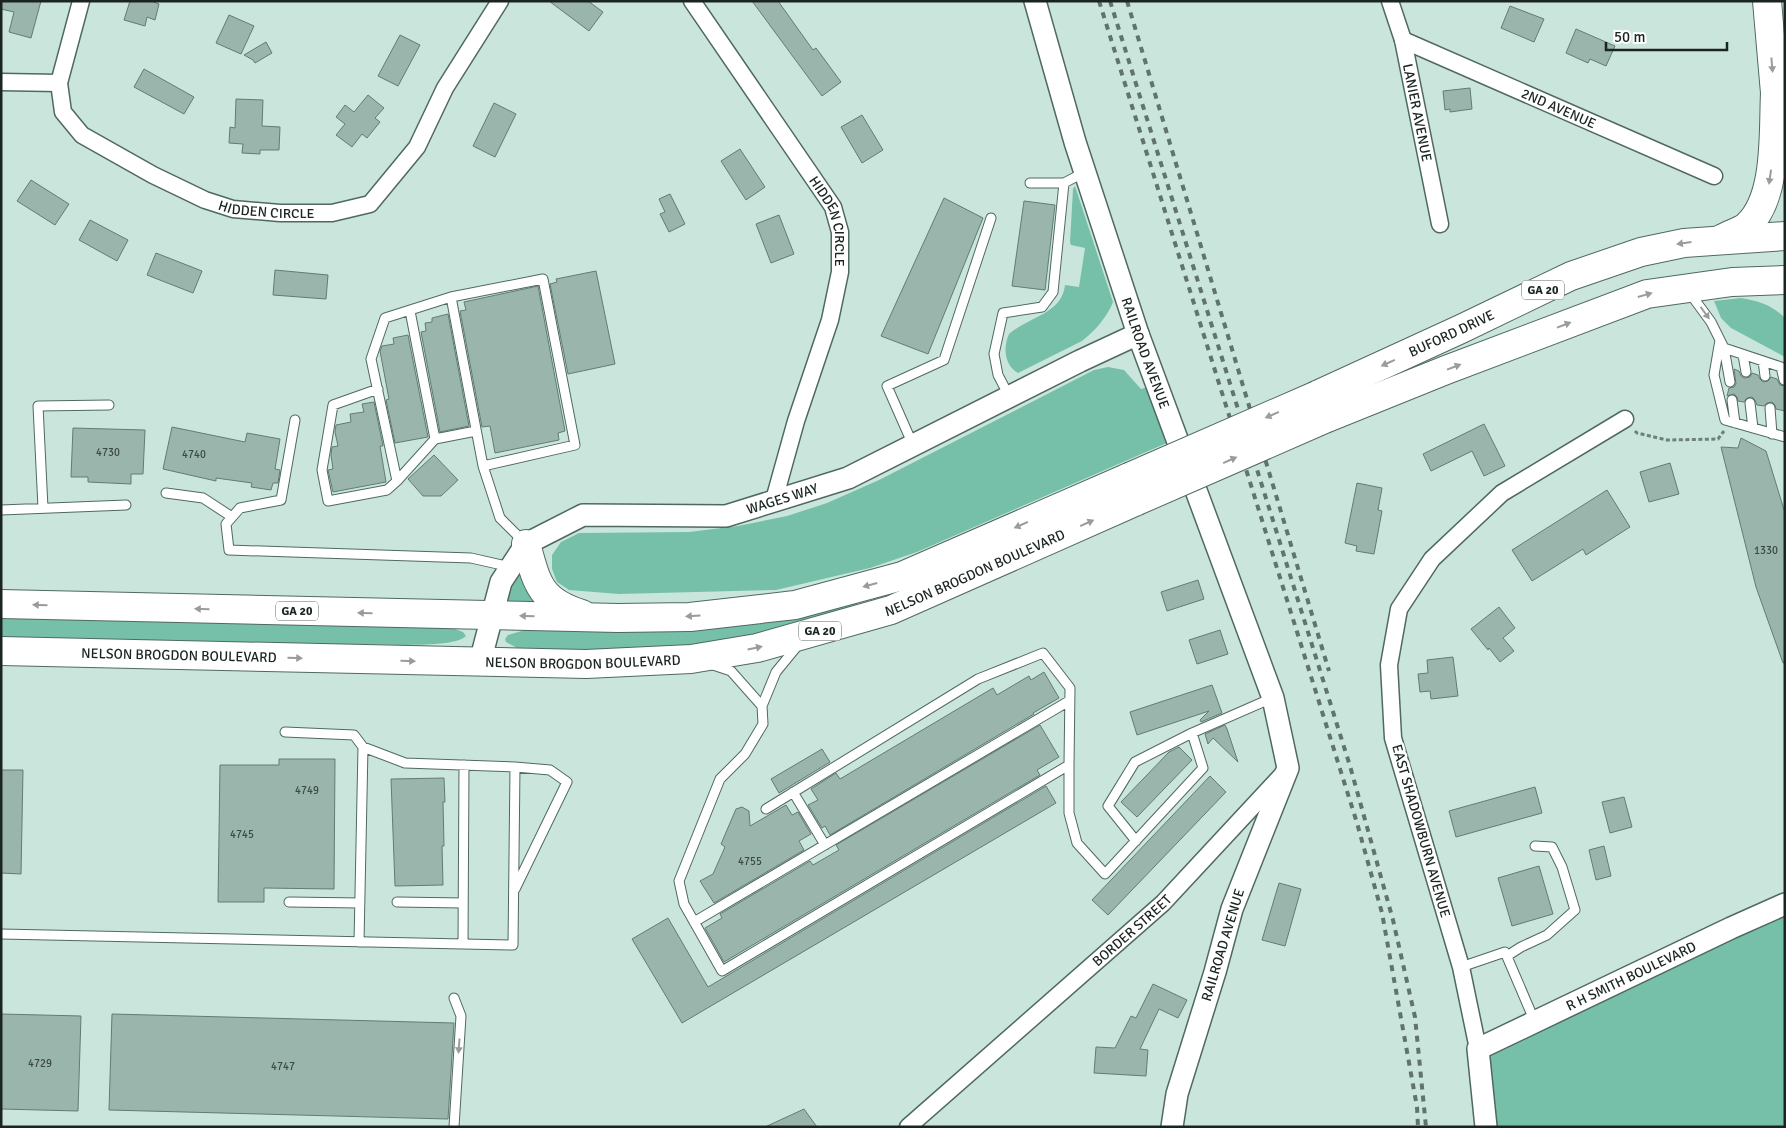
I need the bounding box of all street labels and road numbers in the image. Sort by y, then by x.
street label: LANIER AVENUE [1399,62,1436,163]
street label: 2ND AVENUE [1519,84,1599,132]
street label: HIDDEN CIRCLE [806,173,849,267]
street label: HIDDEN CIRCLE [216,196,315,222]
road number: GA 20 [1522,280,1564,300]
street label: RAILROAD AVENUE [1118,295,1173,411]
street label: BUFORD DRIVE [1406,306,1497,360]
street label: WAGES WAY [744,479,820,518]
street label: NELSON BROGDON BOULEVARD [883,526,1068,620]
road number: GA 20 [276,602,318,620]
road number: GA 20 [799,622,841,640]
street label: NELSON BROGDON BOULEVARD [81,644,277,666]
street label: NELSON BROGDON BOULEVARD [485,651,681,673]
street label: EAST SHADOWBURN AVENUE [1388,743,1454,920]
street label: RAILROAD AVENUE [1198,887,1248,1003]
street label: BORDER STREET [1089,891,1175,970]
street label: R H SMITH BOULEVARD [1563,938,1699,1014]

